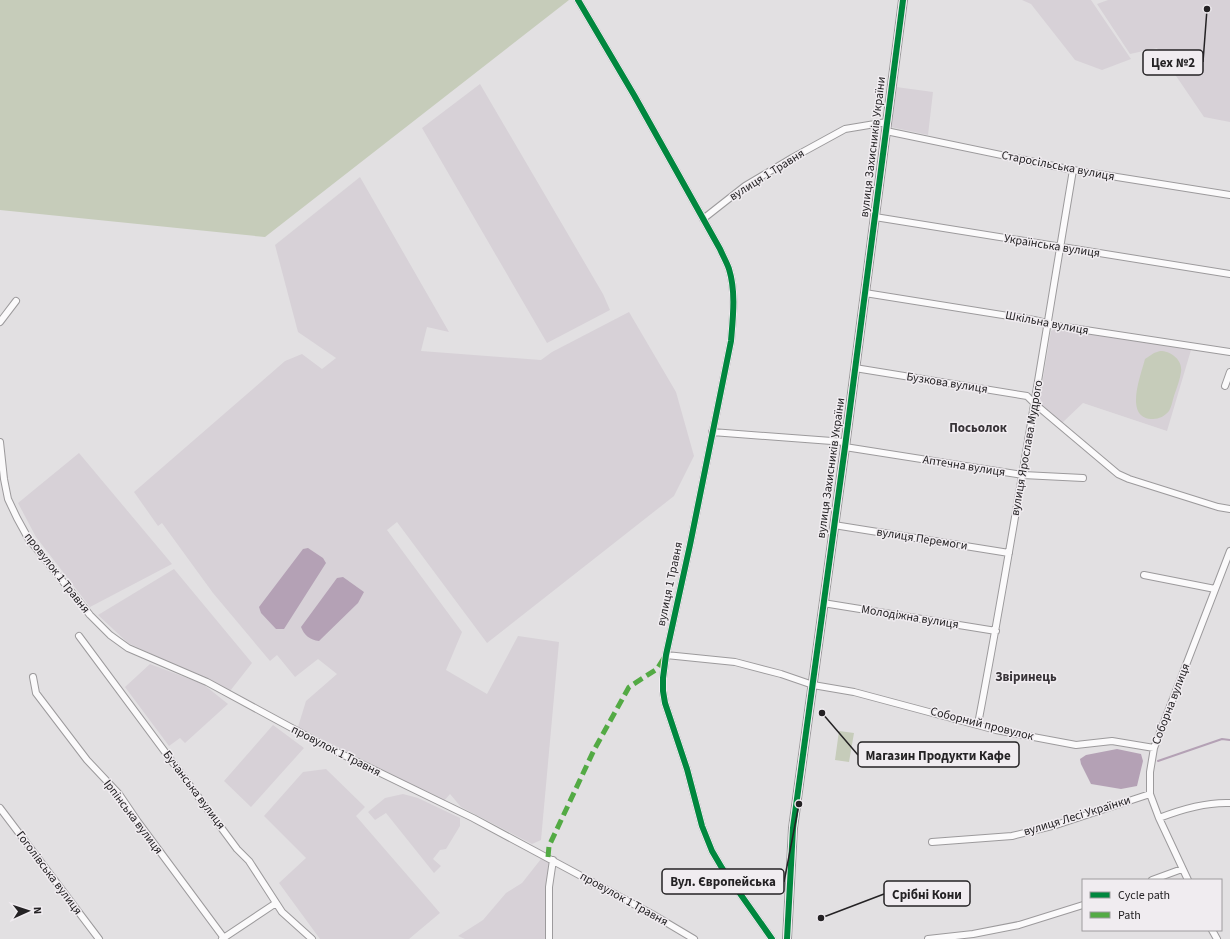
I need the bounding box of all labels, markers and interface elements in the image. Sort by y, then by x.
callout: Цех №2 [1143,50,1203,75]
text: Цех №2 [1151,54,1195,72]
street label: вулиця Захисників України [856,76,890,218]
street label: вулиця 1 Травня [726,145,808,205]
street label: Старосільська вулиця [1000,147,1116,185]
street label: Українська вулиця [1003,230,1101,262]
street label: Шкільна вулиця [1004,307,1090,339]
street label: Бузкова вулиця [905,368,989,398]
street label: вулиця Ярослава Мудрого [1007,379,1047,517]
street label: вулиця Захисників України [813,397,849,539]
district label: Посьолок [949,419,1008,437]
street label: Аптечна вулиця [921,451,1007,481]
street label: вулиця Перемоги [875,523,969,555]
street label: провулок 1 Травня [20,529,94,617]
street label: вулиця 1 Травня [653,540,687,628]
street label: Молодіжна вулиця [860,601,960,633]
street label: Соборна вулиця [1148,661,1194,747]
district label: Звіринець [995,668,1057,686]
street label: Соборний провулок [929,703,1036,745]
street label: провулок 1 Травня [288,721,384,781]
callout: Магазин Продукти Кафе [858,742,1019,767]
street label: Бучанська вулиця [159,747,229,833]
text: Магазин Продукти Кафе [865,747,1011,765]
street label: Ірпінська вулиця [99,776,167,858]
street label: вулиця Лесі Українки [1021,792,1133,840]
street label: Гоголівська вулиця [12,828,86,918]
street label: провулок 1 Травня [577,868,671,930]
callout: Вул. Європейська [662,869,784,894]
text: Вул. Європейська [670,873,776,891]
legend [1082,879,1222,931]
callout: Срібні Кони [884,881,970,906]
text: Срібні Кони [892,886,962,904]
text: Cycle path [1118,887,1170,904]
north arrow [8,891,48,931]
text: N [30,906,45,915]
text: Path [1118,907,1141,924]

